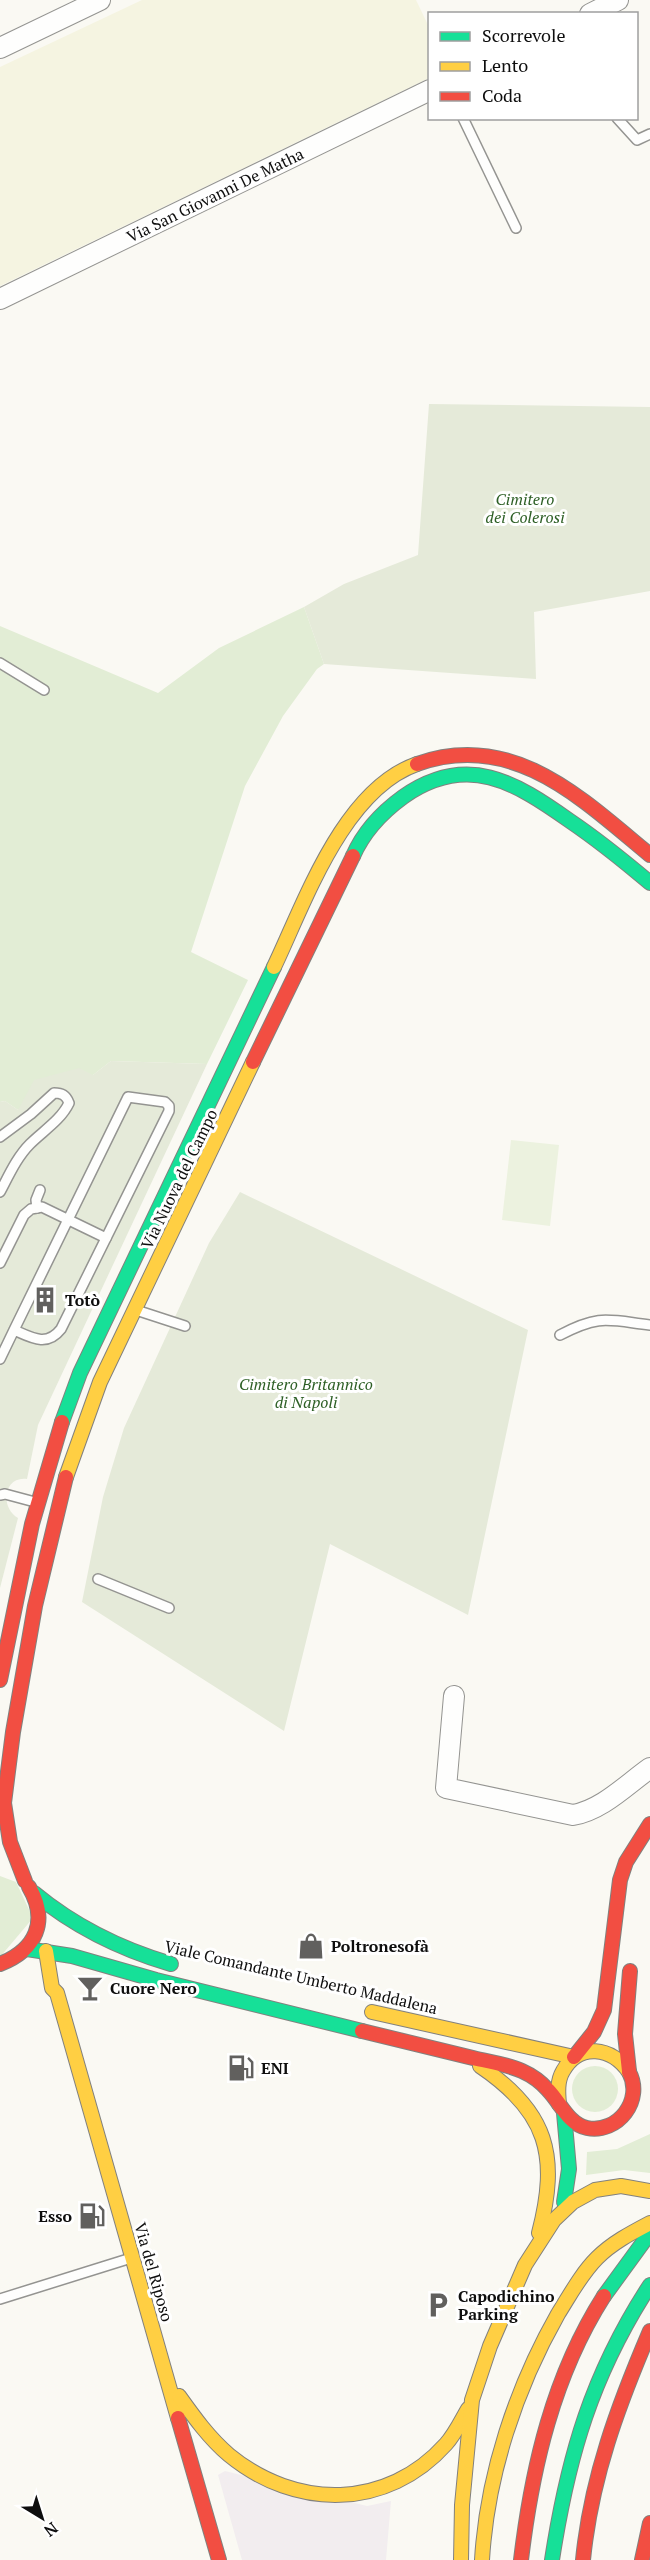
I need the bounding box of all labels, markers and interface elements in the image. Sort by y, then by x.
legend [428,12,638,120]
text: Scorrevole [482,23,565,47]
text: Lento [482,53,528,77]
text: Coda [482,83,522,107]
street label: Via San Giovanni De Matha [123,142,307,248]
park label: Cimitero dei Colerosi [485,488,565,528]
street label: Via Nuova del Campo [136,1105,222,1253]
building icon: Totò [30,1285,60,1315]
place label: Totò [65,1289,101,1311]
park label: Cimitero Britannico di Napoli [239,1373,373,1413]
shop icon: Poltronesofà [296,1931,326,1961]
street label: Viale Comandante Umberto Maddalena [162,1935,440,2019]
place label: Poltronesofà [331,1935,429,1957]
bar icon: Cuore Nero [75,1973,105,2003]
place label: Cuore Nero [110,1977,197,1999]
fuel station icon: ENI [226,2053,256,2083]
place label: ENI [261,2057,289,2079]
fuel station icon: Esso [77,2201,107,2231]
place label: Esso [38,2205,72,2227]
street label: Via del Riposo [129,2220,179,2324]
place label: Capodichino Parking [458,2285,555,2325]
parking icon: Capodichino Parking [423,2290,453,2320]
north arrow [12,2488,72,2548]
text: N [40,2517,63,2542]

